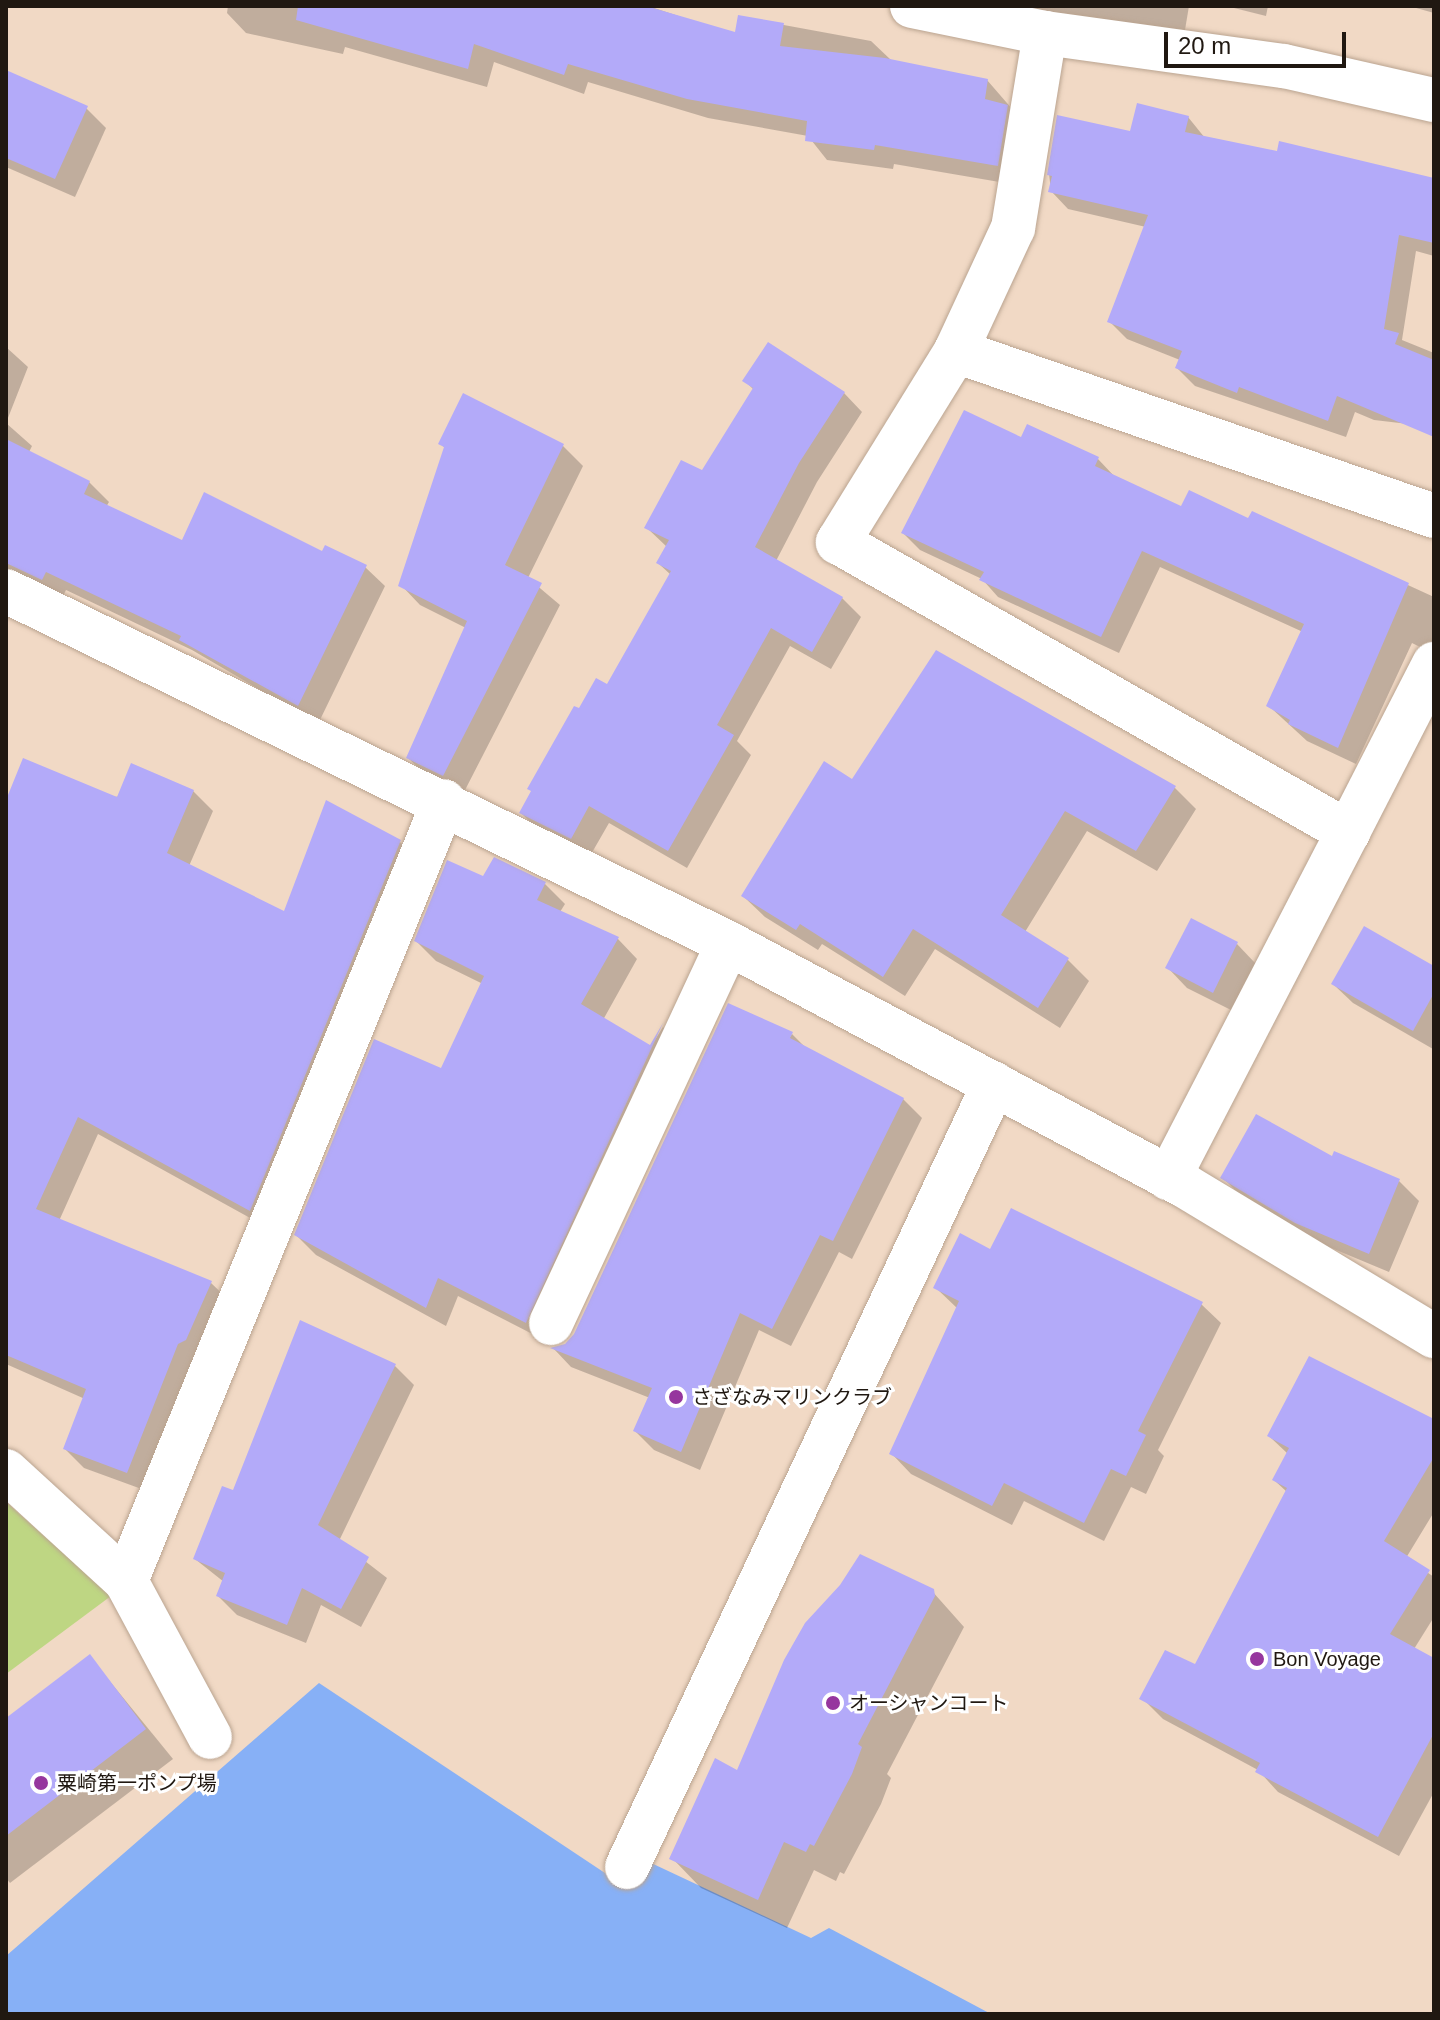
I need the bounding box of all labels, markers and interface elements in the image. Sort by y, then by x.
scale bar [1168,16,1350,66]
text: 20 m [1178,32,1231,59]
place label: さざなみマリンクラブ [692,1385,892,1409]
marker: さざなみマリンクラブ [667,1388,685,1406]
place label: Bon Voyage [1273,1647,1381,1671]
marker: Bon Voyage [1248,1650,1266,1668]
place label: オーシャンコート [849,1691,1009,1715]
marker: オーシャンコート [824,1694,842,1712]
place label: 粟崎第一ポンプ場 [57,1771,217,1795]
marker: 粟崎第一ポンプ場 [32,1774,50,1792]

